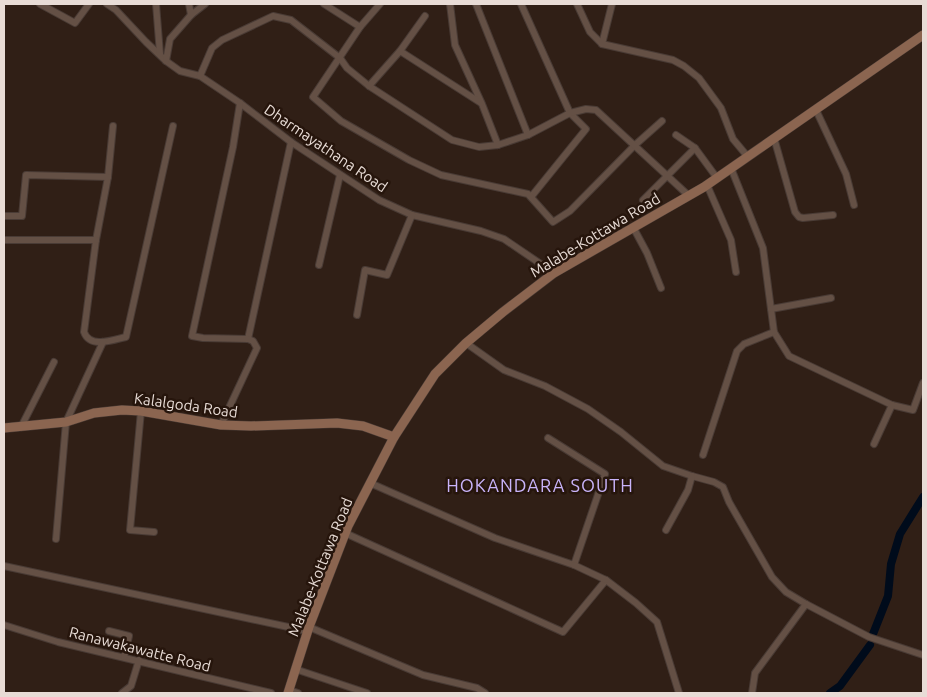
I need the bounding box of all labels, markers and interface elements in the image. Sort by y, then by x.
street label: Dharmayathana Road [261,101,391,195]
street label: Malabe-Kottawa Road [527,190,663,280]
street label: Kalalgoda Road [133,389,239,421]
district label: HOKANDARA SOUTH [446,475,634,495]
street label: Malabe-Kottawa Road [284,495,356,639]
street label: Ranawakawatte Road [67,623,213,675]

